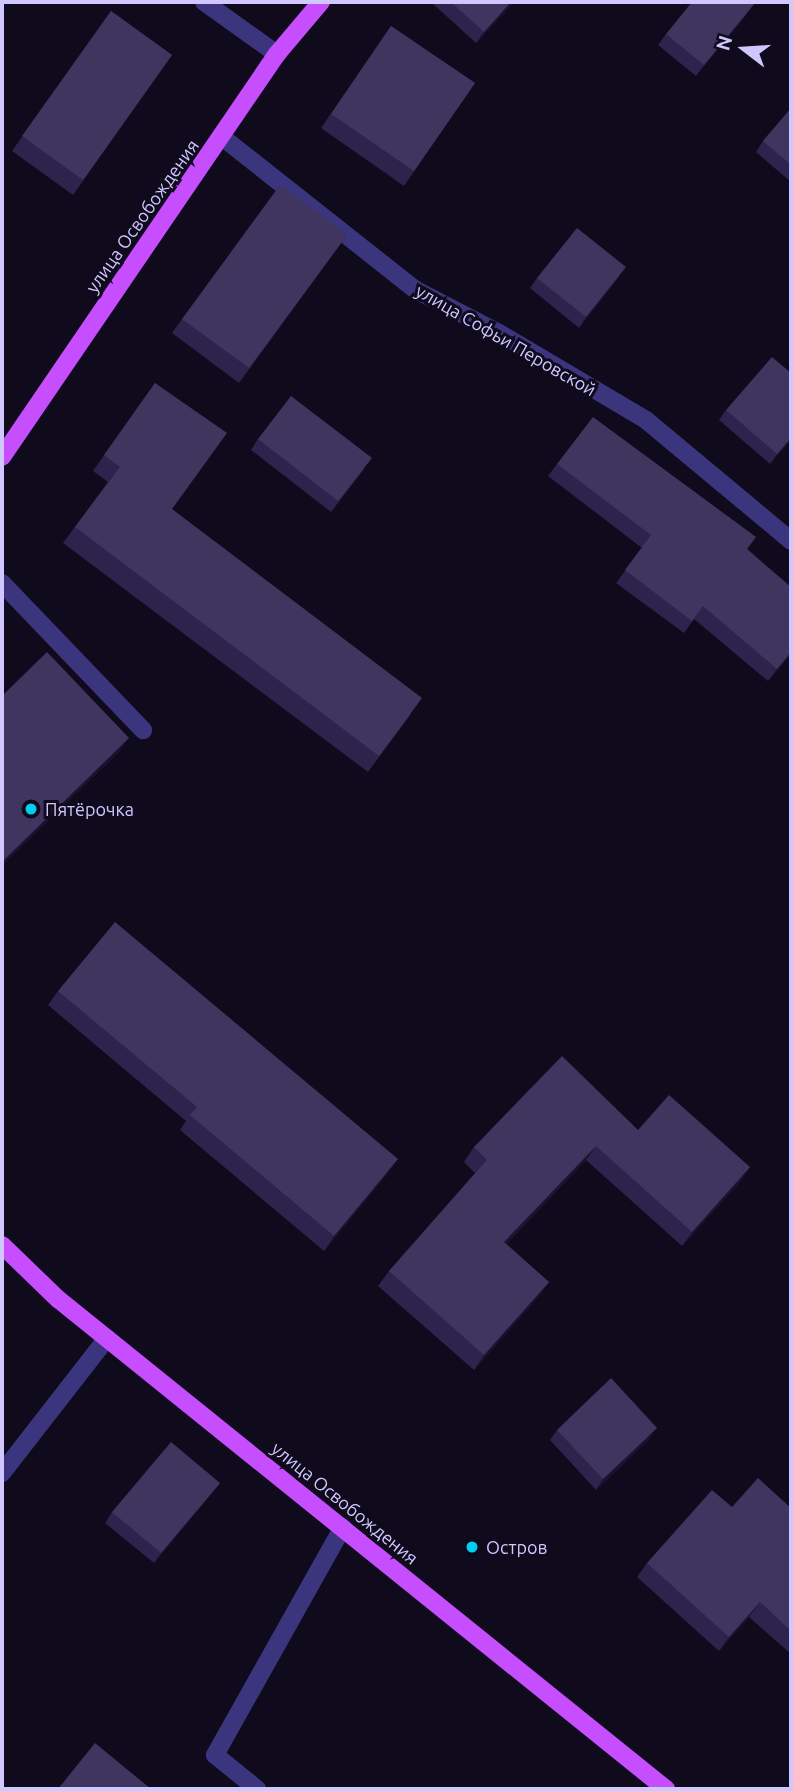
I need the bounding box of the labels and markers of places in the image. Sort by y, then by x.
place label: Пятёрочка [45,798,134,820]
marker: Пятёрочка [23,801,39,817]
place label: Остров [486,1536,548,1558]
marker: Остров [464,1539,480,1555]

